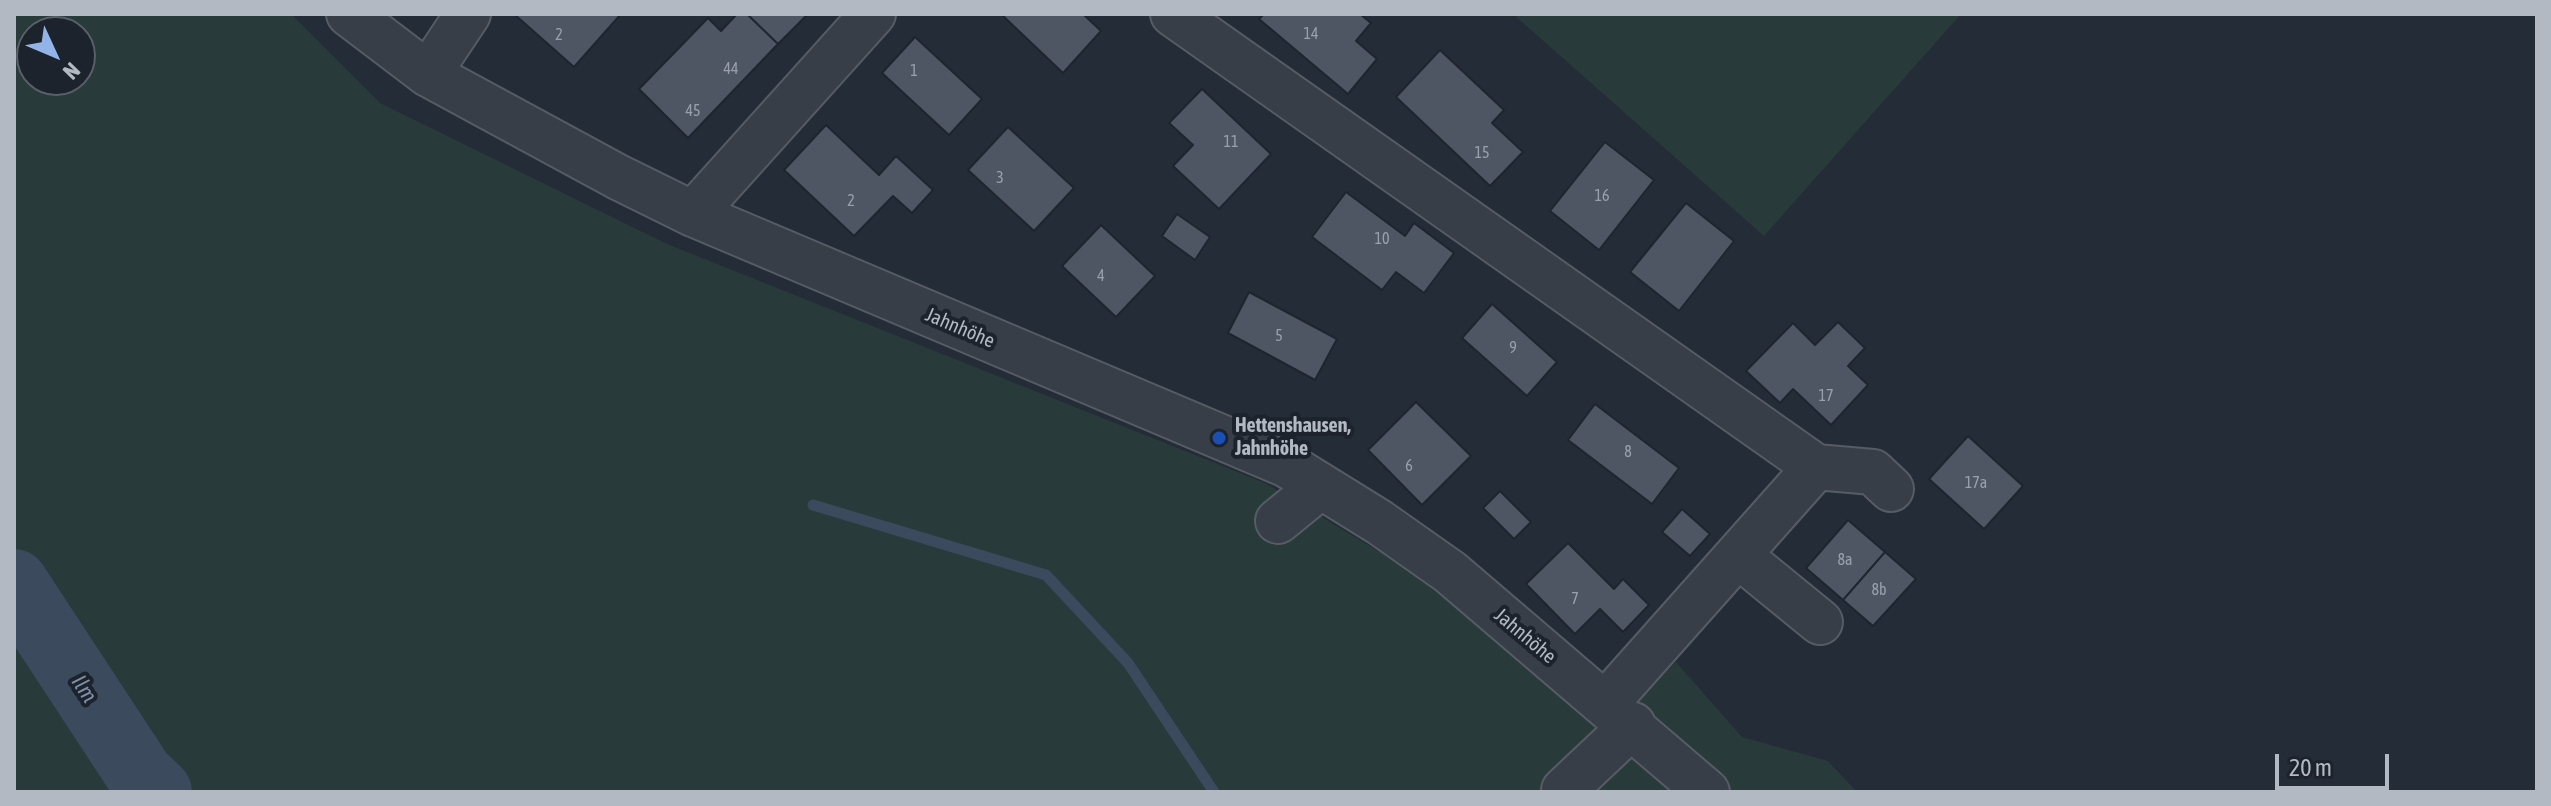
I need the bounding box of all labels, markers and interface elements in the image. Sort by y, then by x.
north arrow [16,16,96,96]
house number: 14 [1303,24,1319,44]
house number: 2 [555,25,563,45]
text: N [58,58,86,85]
house number: 44 [723,59,739,79]
house number: 1 [910,61,918,81]
house number: 45 [685,101,701,121]
house number: 11 [1223,132,1239,152]
house number: 15 [1474,143,1490,163]
house number: 3 [996,168,1004,188]
house number: 16 [1594,186,1610,206]
house number: 2 [847,191,855,211]
house number: 10 [1374,229,1390,249]
house number: 4 [1097,266,1105,286]
street label: Jahnhöhe [922,303,998,353]
house number: 5 [1275,326,1283,346]
house number: 9 [1509,338,1517,358]
house number: 17 [1818,386,1834,406]
place label: Hettenshausen, Jahnhöhe [1235,414,1351,461]
marker: Hettenshausen, Jahnhöhe [1210,429,1228,447]
house number: 8 [1624,442,1632,462]
house number: 6 [1405,456,1413,476]
house number: 17a [1965,473,1987,493]
house number: 8a [1838,550,1852,570]
house number: 8b [1871,580,1887,600]
house number: 7 [1571,589,1579,609]
street label: Jahnhöhe [1489,603,1561,669]
water label: Ilm [66,670,102,708]
scale bar [2279,738,2393,788]
text: 20 m [2289,754,2332,781]

